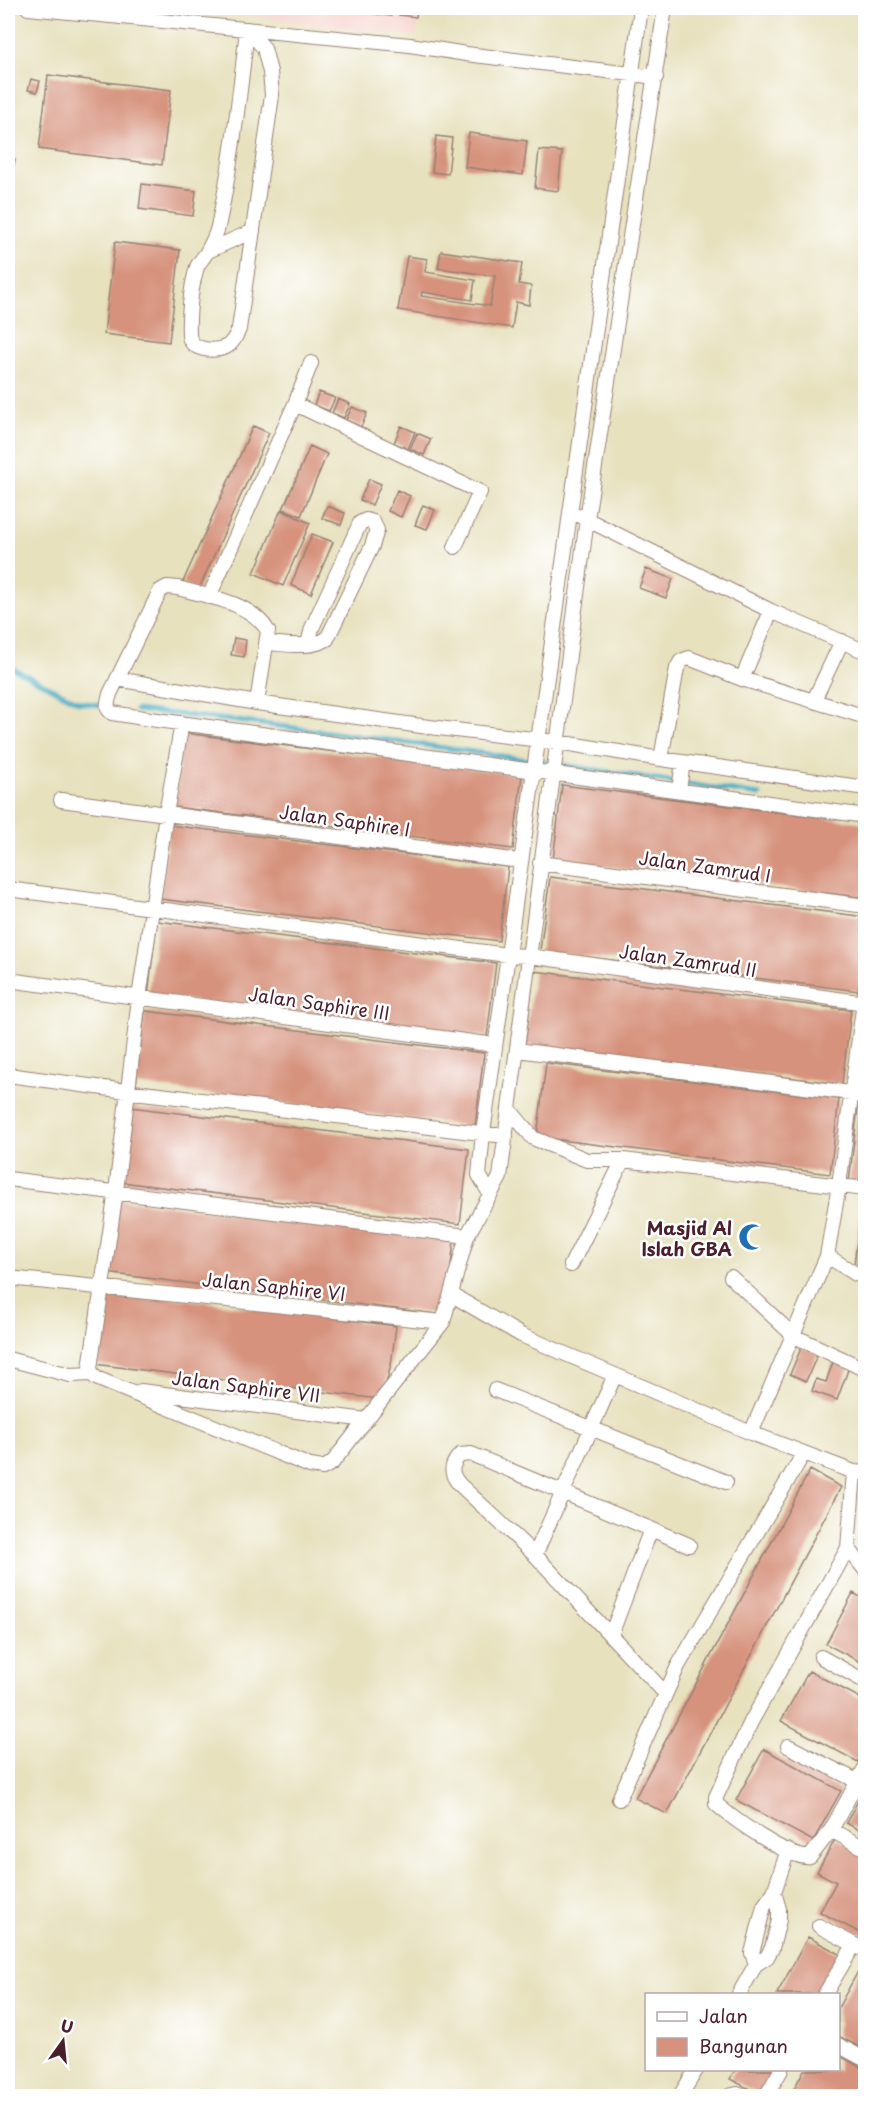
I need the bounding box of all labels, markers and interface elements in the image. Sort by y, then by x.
street label: Jalan Saphire I [278,797,412,843]
street label: Jalan Zamrud I [637,843,773,889]
street label: Jalan Zamrud II [617,937,759,983]
street label: Jalan Saphire III [247,980,391,1026]
place label: Masjid Al Islah GBA [641,1214,732,1262]
mosque icon: Masjid Al Islah GBA [737,1222,767,1252]
street label: Jalan Saphire VI [201,1265,347,1307]
street label: Jalan Saphire VII [170,1364,322,1408]
legend [645,1993,840,2071]
text: Jalan [699,2002,748,2029]
north arrow [33,2011,93,2071]
text: U [58,2012,76,2039]
text: Bangunan [699,2032,788,2059]

